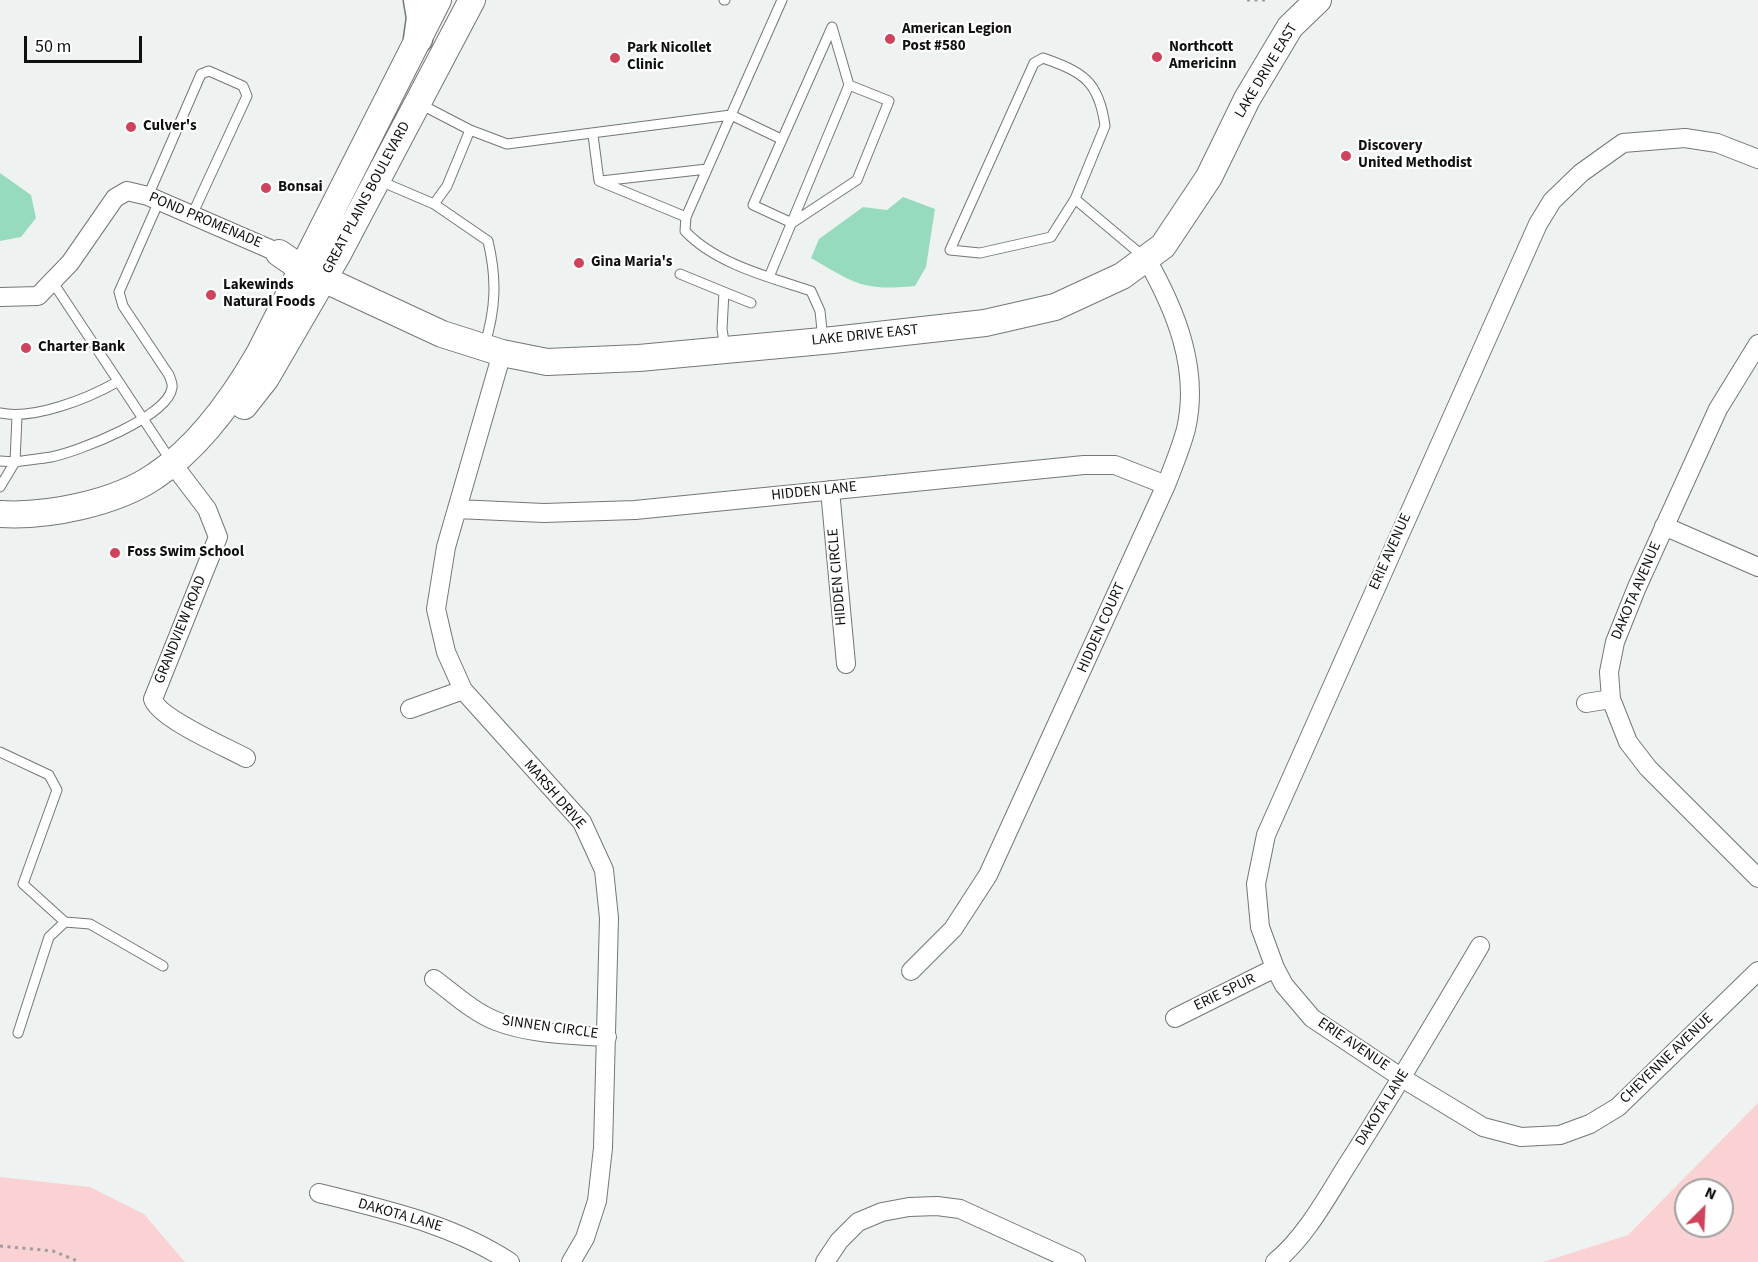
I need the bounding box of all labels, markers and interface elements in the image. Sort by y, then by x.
street label: LAKE DRIVE EAST [1232,20,1302,122]
place label: American Legion Post #580 [902,21,1012,56]
scale bar [27,24,146,62]
marker: American Legion Post #580 [883,32,897,46]
text: 50 m [35,34,71,59]
place label: Northcott Americinn [1169,39,1237,74]
place label: Park Nicollet Clinic [627,40,712,75]
marker: Northcott Americinn [1150,50,1164,64]
marker: Park Nicollet Clinic [608,51,622,65]
place label: Culver's [143,118,197,136]
street label: GREAT PLAINS BOULEVARD [319,119,415,277]
marker: Culver's [124,120,138,134]
place label: Discovery United Methodist [1358,138,1472,173]
marker: Discovery United Methodist [1339,149,1353,163]
place label: Bonsai [278,179,323,197]
marker: Bonsai [259,181,273,195]
street label: POND PROMENADE [146,189,264,253]
place label: Gina Maria's [591,254,672,272]
marker: Gina Maria's [572,256,586,270]
place label: Lakewinds Natural Foods [223,277,315,312]
marker: Lakewinds Natural Foods [204,288,218,302]
street label: LAKE DRIVE EAST [811,321,919,351]
place label: Charter Bank [38,339,125,357]
marker: Charter Bank [19,341,33,355]
street label: HIDDEN LANE [770,479,858,505]
street label: ERIE AVENUE [1366,511,1416,593]
street label: HIDDEN CIRCLE [825,528,851,626]
street label: DAKOTA AVENUE [1608,539,1666,643]
place label: Foss Swim School [127,544,244,562]
marker: Foss Swim School [108,546,122,560]
street label: GRANDVIEW ROAD [151,573,211,687]
street label: HIDDEN COURT [1074,580,1130,676]
street label: MARSH DRIVE [519,757,589,833]
street label: ERIE SPUR [1191,970,1259,1016]
street label: CHEYENNE AVENUE [1617,1010,1717,1108]
street label: SINNEN CIRCLE [501,1012,599,1044]
street label: ERIE AVENUE [1314,1015,1392,1075]
street label: DAKOTA LANE [1352,1066,1414,1150]
north arrow [1674,1178,1734,1238]
text: N [1701,1181,1720,1206]
street label: DAKOTA LANE [356,1195,444,1237]

